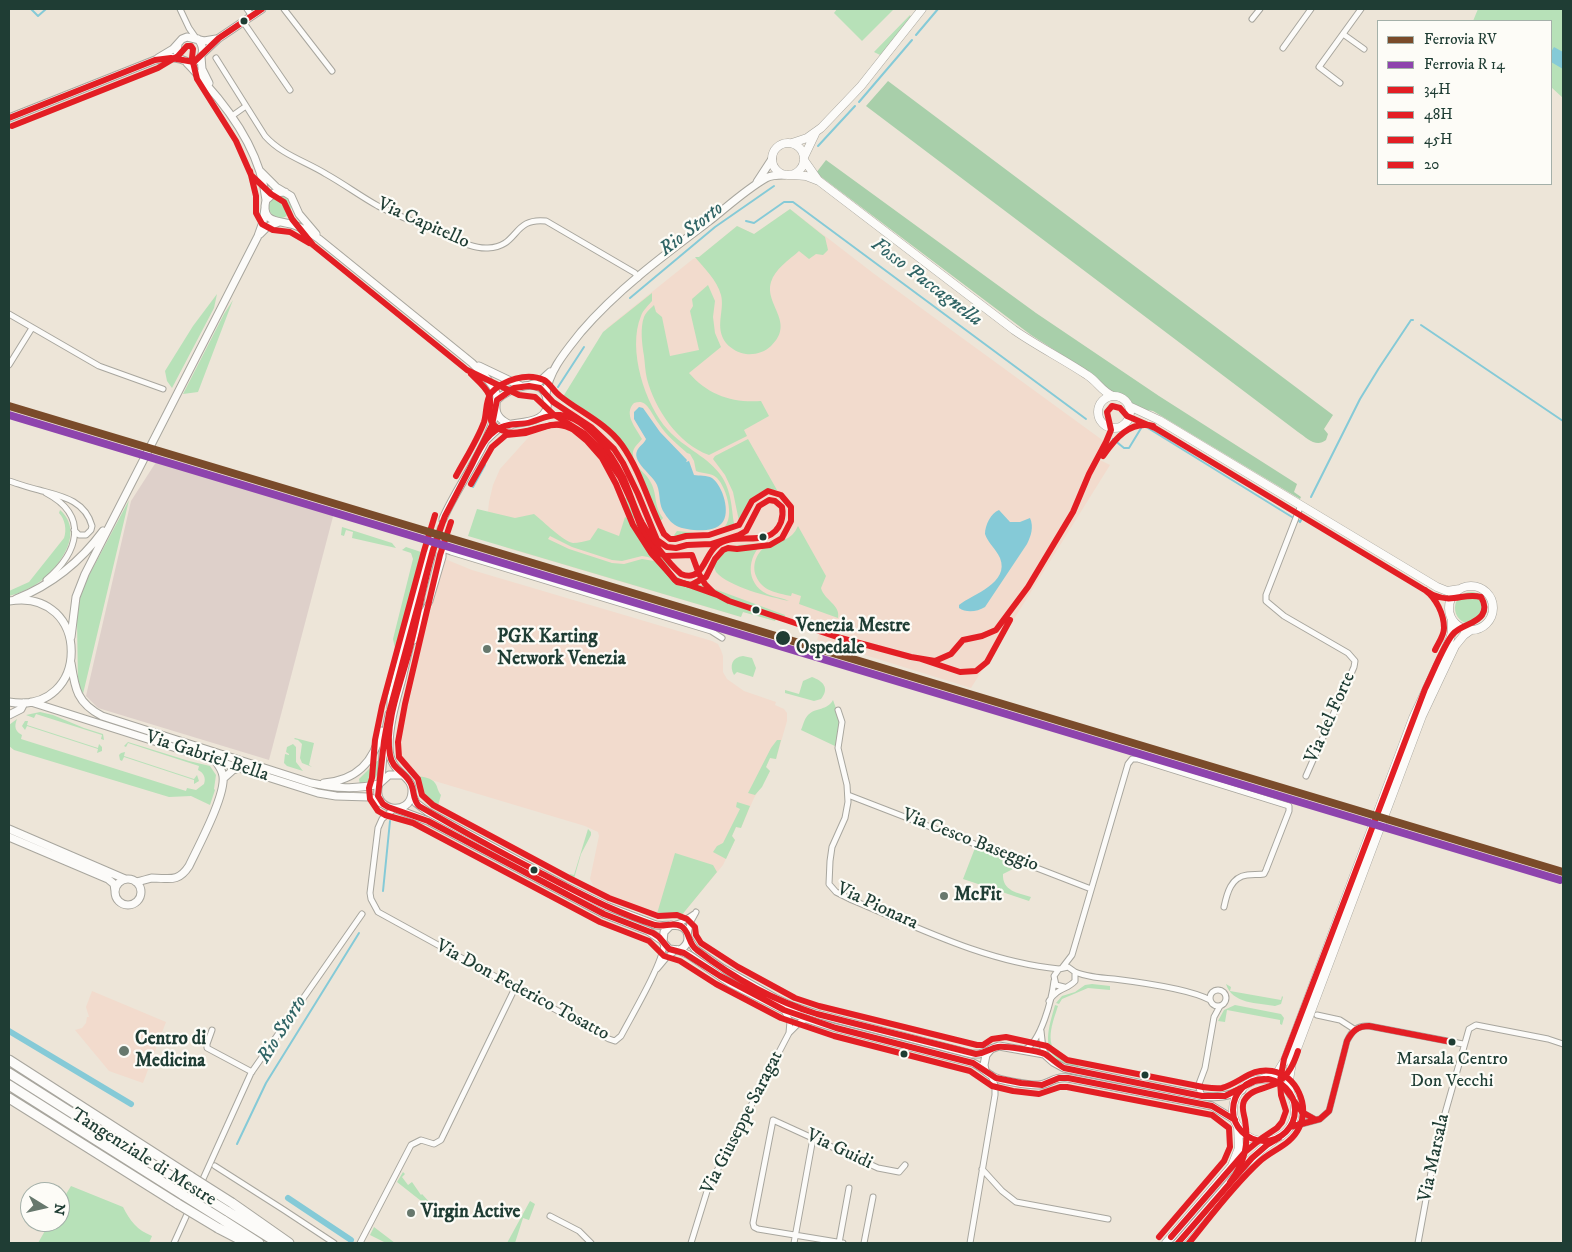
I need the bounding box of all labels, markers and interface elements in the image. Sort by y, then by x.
unlabelled marker [239,16,249,26]
legend [1377,20,1552,185]
text: Ferrovia RV [1424,30,1497,49]
text: Ferrovia R 14 [1424,55,1505,74]
text: 34H [1424,80,1451,99]
text: 48H [1424,105,1453,124]
text: 45H [1424,130,1453,149]
text: 20 [1424,155,1439,174]
street label: Via Capitello [373,194,473,254]
water label: Rio Storto [655,198,729,262]
water label: Fosso Paccagnella [866,233,986,333]
unlabelled marker [758,532,768,542]
unlabelled marker [751,605,761,615]
place label: Venezia Mestre Ospedale [796,616,910,660]
place label: PGK Karting Network Venezia [497,627,626,671]
marker: Venezia Mestre Ospedale [774,629,792,647]
marker: PGK Karting Network Venezia [481,643,493,655]
street label: Via del Forte [1301,669,1361,767]
street label: Via Gabriel Bella [143,726,271,788]
street label: Via Cesco Baseggio [899,805,1041,877]
unlabelled marker [529,865,539,875]
street label: Via Pionara [833,878,921,936]
place label: McFit [954,885,1002,907]
marker: McFit [938,890,950,902]
street label: Via Don Federico Tosatto [431,935,613,1047]
water label: Rio Storto [253,992,313,1068]
place label: Centro di Medicina [135,1029,206,1073]
marker: Marsala Centro Don Vecchi [1447,1037,1457,1047]
marker: Centro di Medicina [117,1044,131,1058]
street label: Via Giuseppe Saragat [697,1047,789,1199]
unlabelled marker [899,1049,909,1059]
place label: Marsala Centro Don Vecchi [1396,1049,1508,1092]
unlabelled marker [1140,1070,1150,1080]
street label: Tangenziale di Mestre [66,1104,220,1212]
street label: Via Marsala [1415,1112,1455,1204]
street label: Via Guidi [802,1125,876,1175]
north arrow [20,1182,70,1232]
text: N [49,1202,69,1216]
place label: Virgin Active [421,1202,520,1224]
marker: Virgin Active [405,1207,417,1219]

